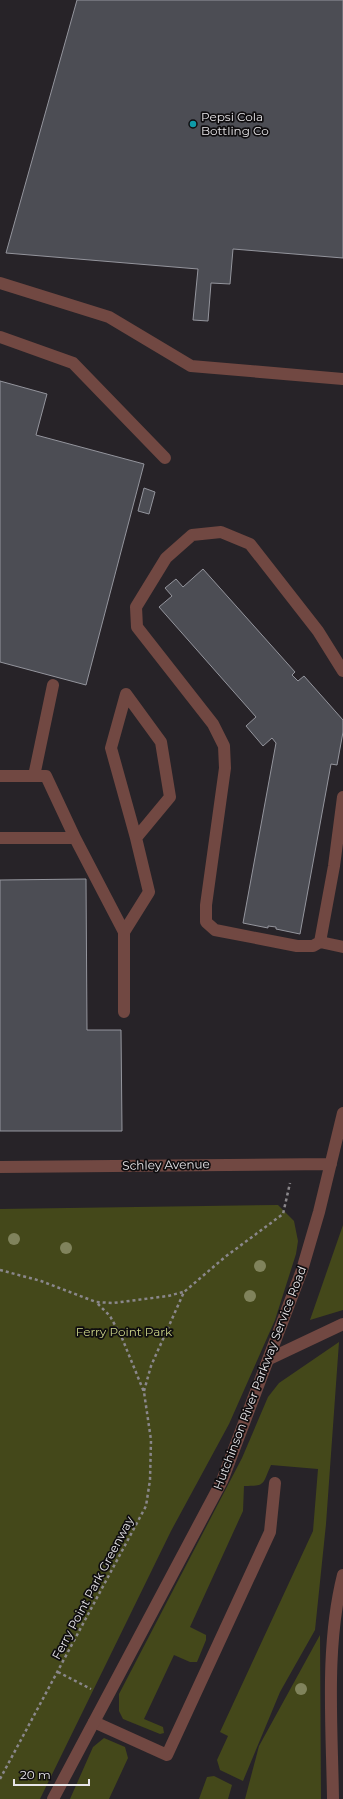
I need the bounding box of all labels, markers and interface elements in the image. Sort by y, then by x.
place label: Pepsi Cola Bottling Co [201,109,269,138]
marker: Pepsi Cola Bottling Co [188,119,198,129]
street label: Schley Avenue [122,1156,210,1173]
street label: Hutchinson River Parkway Service Road [210,1264,309,1492]
park label: Ferry Point Park [76,1324,173,1339]
street label: Ferry Point Park Greenway [48,1513,137,1662]
scale bar [14,1761,89,1787]
text: 20 m [20,1767,51,1782]

